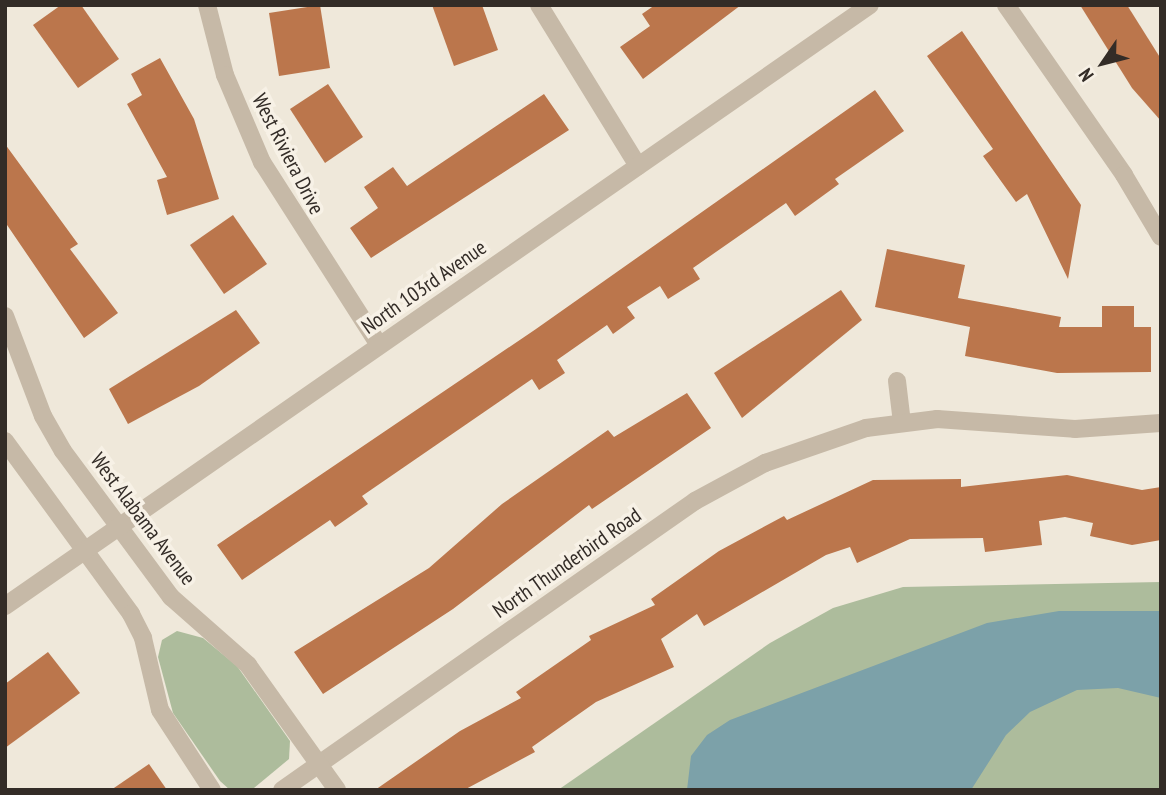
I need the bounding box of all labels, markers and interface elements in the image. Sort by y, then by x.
north arrow [1068,28,1138,98]
text: N [1073,64,1099,86]
street label: West Riviera Drive [247,89,329,219]
street label: North 103rd Avenue [357,235,491,339]
street label: West Alabama Avenue [85,448,201,590]
street label: North Thunderbird Road [488,502,646,624]

